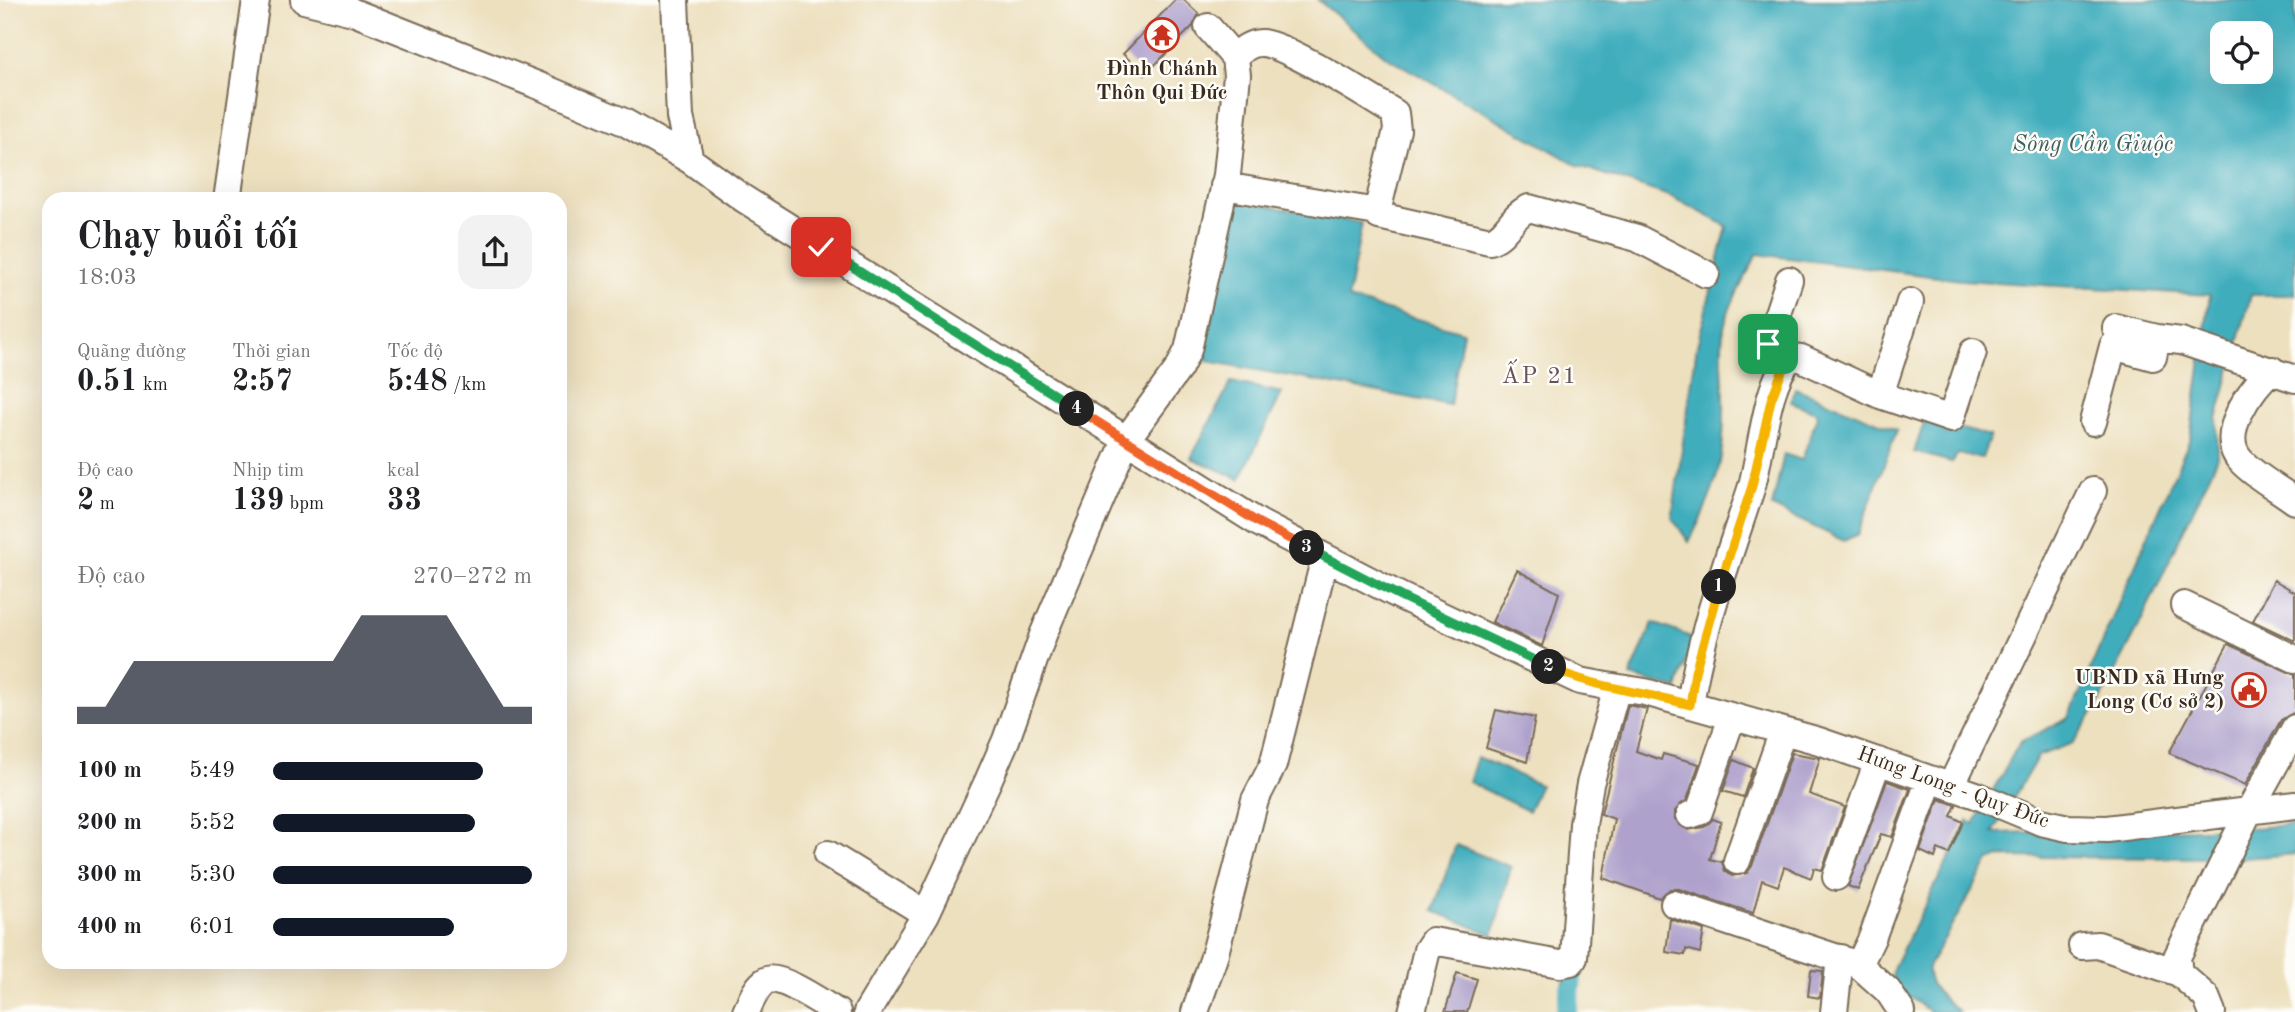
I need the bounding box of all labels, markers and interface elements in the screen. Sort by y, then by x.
temple icon: Đình Chánh Thôn Qui Đức [1143,16,1181,54]
map controls [2210,21,2273,84]
button: locate [2210,21,2273,84]
place label: Đình Chánh Thôn Qui Đức [1096,59,1228,104]
water label: Sông Cần Giuộc [2012,131,2174,157]
button: share [458,215,532,289]
pin [791,217,851,277]
text: Chạy buổi tối [77,219,298,257]
icon: check [802,228,840,266]
text: 18:03 [77,266,137,289]
pin [1738,314,1798,374]
icon: arrive [1749,325,1787,363]
text: Quãng đường [77,343,186,362]
text: Thời gian [232,343,311,362]
text: Tốc độ [387,343,443,362]
district label: ẤP 21 [1502,359,1578,388]
text: 0.51 [77,367,138,397]
text: 2:57 [232,367,293,397]
text: 5:48 [387,367,448,397]
text: km [138,376,168,395]
text: /km [448,376,486,395]
pin: 4 [1060,392,1094,426]
text: 4 [1071,399,1082,418]
text: Độ cao [77,462,133,481]
text: Nhịp tim [232,462,304,481]
text: kcal [387,462,420,481]
text: 2 [77,486,94,516]
text: 139 [232,486,284,516]
text: 33 [387,486,422,516]
text: m [94,495,115,514]
text: bpm [284,495,324,514]
pin: 3 [1290,530,1324,566]
text: 3 [1301,538,1312,557]
text: Độ cao [77,565,145,588]
text: 270–272 m [413,565,532,588]
pin: 1 [1702,570,1736,604]
text: 1 [1713,577,1724,596]
pin: 2 [1532,650,1566,684]
text: 2 [1543,657,1554,676]
place label: UBND xã Hưng Long (Cơ sở 2) [2074,668,2224,713]
public building icon: UBND xã Hưng Long (Cơ sở 2) [2230,671,2268,709]
street label: Hưng Long - Quy Đức [1854,744,2052,832]
text: 100 m [77,759,142,782]
text: 5:49 [189,759,235,782]
text: 200 m [77,811,142,834]
text: 5:52 [189,811,235,834]
text: 300 m [77,863,142,886]
text: 5:30 [189,863,235,886]
text: 400 m [77,915,142,938]
text: 6:01 [189,915,235,938]

